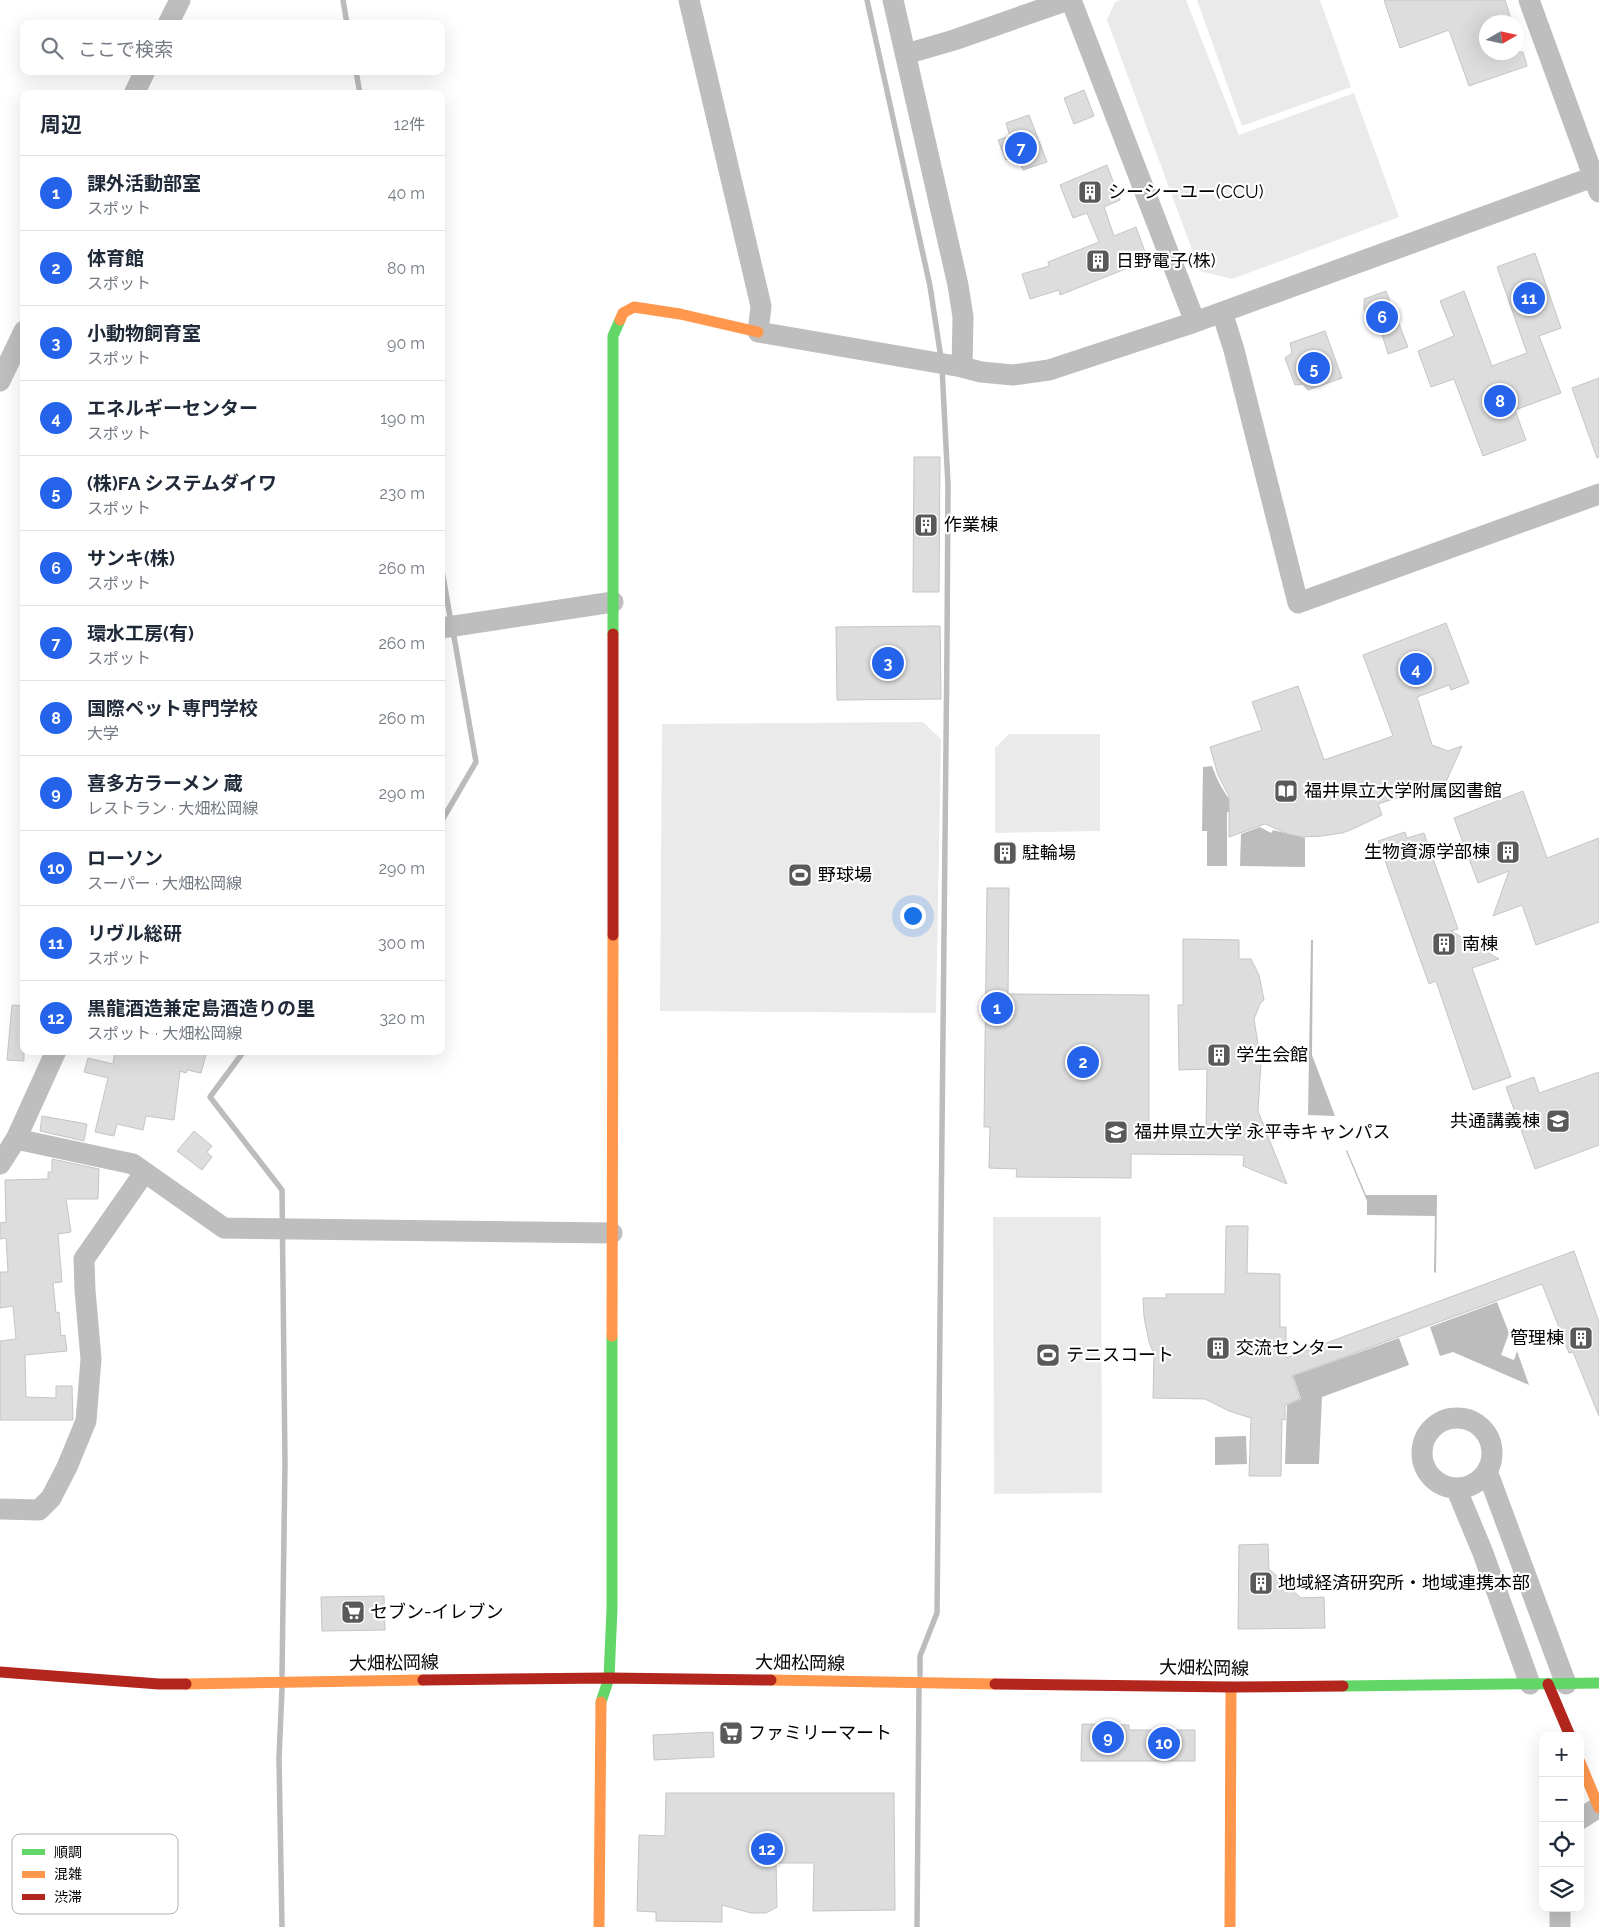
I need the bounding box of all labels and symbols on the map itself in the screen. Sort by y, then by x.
north arrow [1479,15,1524,60]
pin: 7 [1005,129,1037,167]
building icon: シーシーユー(CCU) [1077,179,1103,205]
place label: シーシーユー(CCU) [1108,181,1264,202]
building icon: 日野電子(株) [1085,248,1111,274]
place label: 日野電子(株) [1116,250,1216,271]
pin: 11 [1513,279,1545,317]
pin: 6 [1366,298,1398,336]
pin: 5 [1298,349,1330,387]
pin: 8 [1484,382,1516,420]
building icon: 作業棟 [913,512,939,538]
place label: 作業棟 [944,514,998,535]
pin: 3 [872,644,904,682]
pin: 4 [1400,650,1432,688]
library icon: 福井県立大学附属図書館 [1273,778,1299,804]
place label: 福井県立大学附属図書館 [1304,780,1502,801]
building icon: 生物資源学部棟 [1495,839,1521,865]
building icon: 駐輪場 [992,840,1018,866]
place label: 生物資源学部棟 [1364,841,1490,862]
place label: 駐輪場 [1022,842,1076,863]
sports icon: 野球場 [787,862,813,888]
place label: 野球場 [818,864,872,885]
your location [900,903,926,929]
building icon: 南棟 [1431,931,1457,957]
place label: 南棟 [1462,933,1498,954]
pin: 1 [981,989,1013,1027]
building icon: 学生会館 [1206,1042,1232,1068]
pin: 2 [1067,1043,1099,1081]
place label: 学生会館 [1236,1044,1308,1065]
school or university icon: 共通講義棟 [1545,1108,1571,1134]
place label: 共通講義棟 [1450,1110,1540,1131]
school or university icon: 福井県立大学 永平寺キャンパス [1103,1119,1129,1145]
place label: 福井県立大学 永平寺キャンパス [1134,1121,1391,1142]
building icon: 管理棟 [1568,1325,1594,1351]
place label: 管理棟 [1510,1327,1564,1348]
building icon: 交流センター [1205,1335,1231,1361]
place label: 交流センター [1236,1337,1344,1358]
sports icon: テニスコート [1035,1342,1061,1368]
place label: テニスコート [1066,1344,1174,1365]
building icon: 地域経済研究所・地域連携本部 [1248,1570,1274,1596]
place label: 地域経済研究所・地域連携本部 [1278,1572,1530,1593]
supermarket icon: セブン-イレブン [340,1599,366,1625]
place label: セブン-イレブン [370,1601,504,1622]
street label: 大畑松岡線 [349,1651,439,1674]
street label: 大畑松岡線 [755,1651,845,1674]
street label: 大畑松岡線 [1159,1656,1249,1679]
pin: 9 [1092,1718,1124,1756]
supermarket icon: ファミリーマート [718,1720,744,1746]
place label: ファミリーマート [748,1722,892,1743]
pin: 10 [1148,1724,1180,1762]
pin: 12 [751,1830,783,1868]
legend [12,1834,178,1914]
text: 順調 [54,1844,82,1860]
text: 混雑 [54,1866,82,1882]
text: 渋滞 [54,1889,82,1905]

